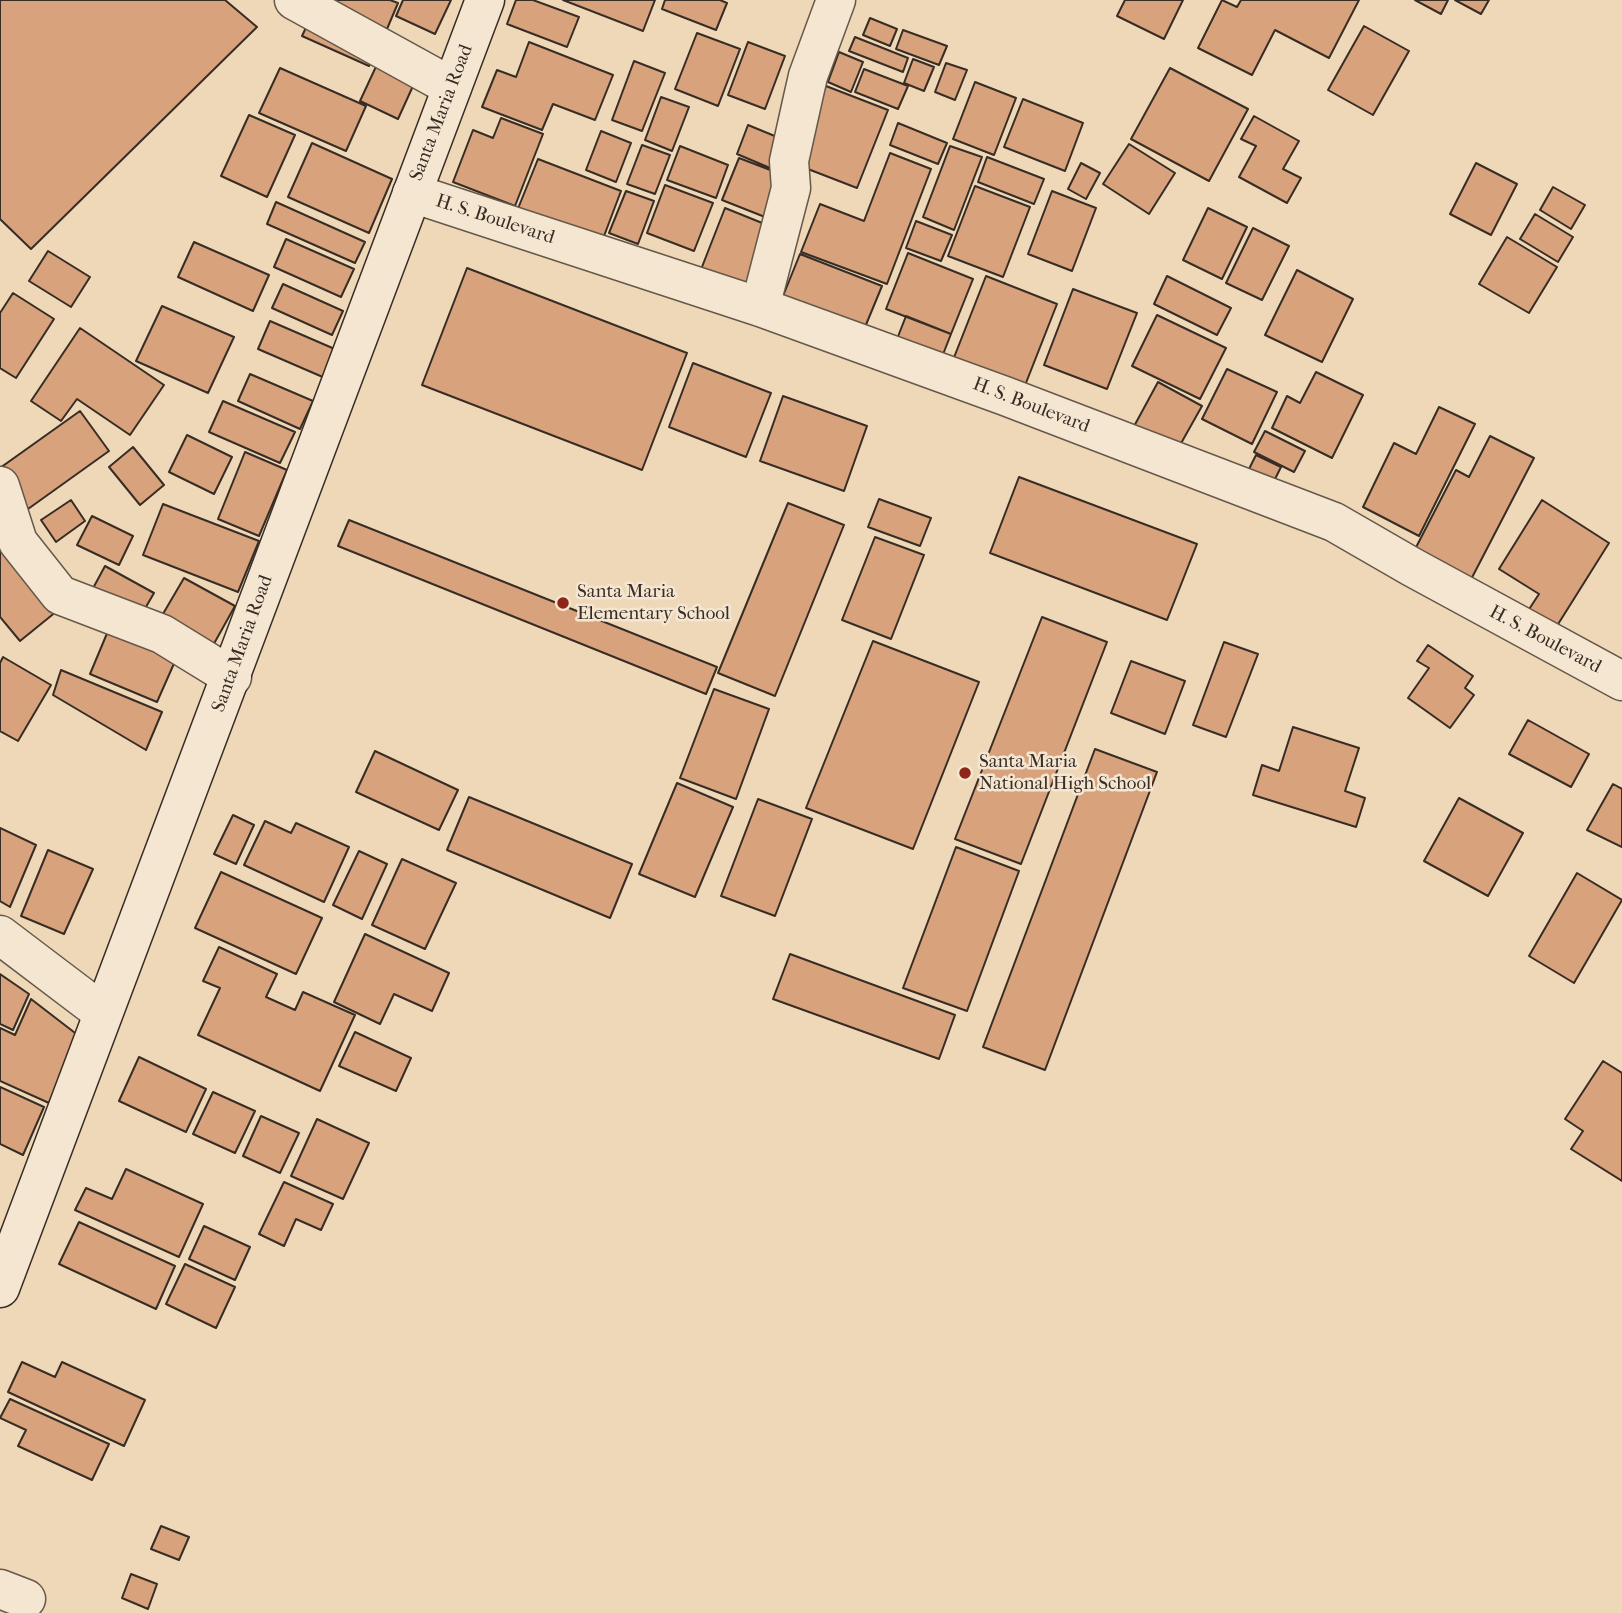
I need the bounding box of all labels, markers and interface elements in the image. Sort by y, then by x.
street label: Santa Maria Road [406,42,478,184]
street label: H. S. Boulevard [433,190,557,250]
street label: H. S. Boulevard [969,373,1093,439]
street label: Santa Maria Road [208,572,278,716]
place label: Santa Maria Elementary School [577,581,730,625]
marker: Santa Maria Elementary School [555,595,571,611]
street label: H. S. Boulevard [1485,601,1605,679]
place label: Santa Maria National High School [979,751,1151,795]
marker: Santa Maria National High School [957,765,973,781]

